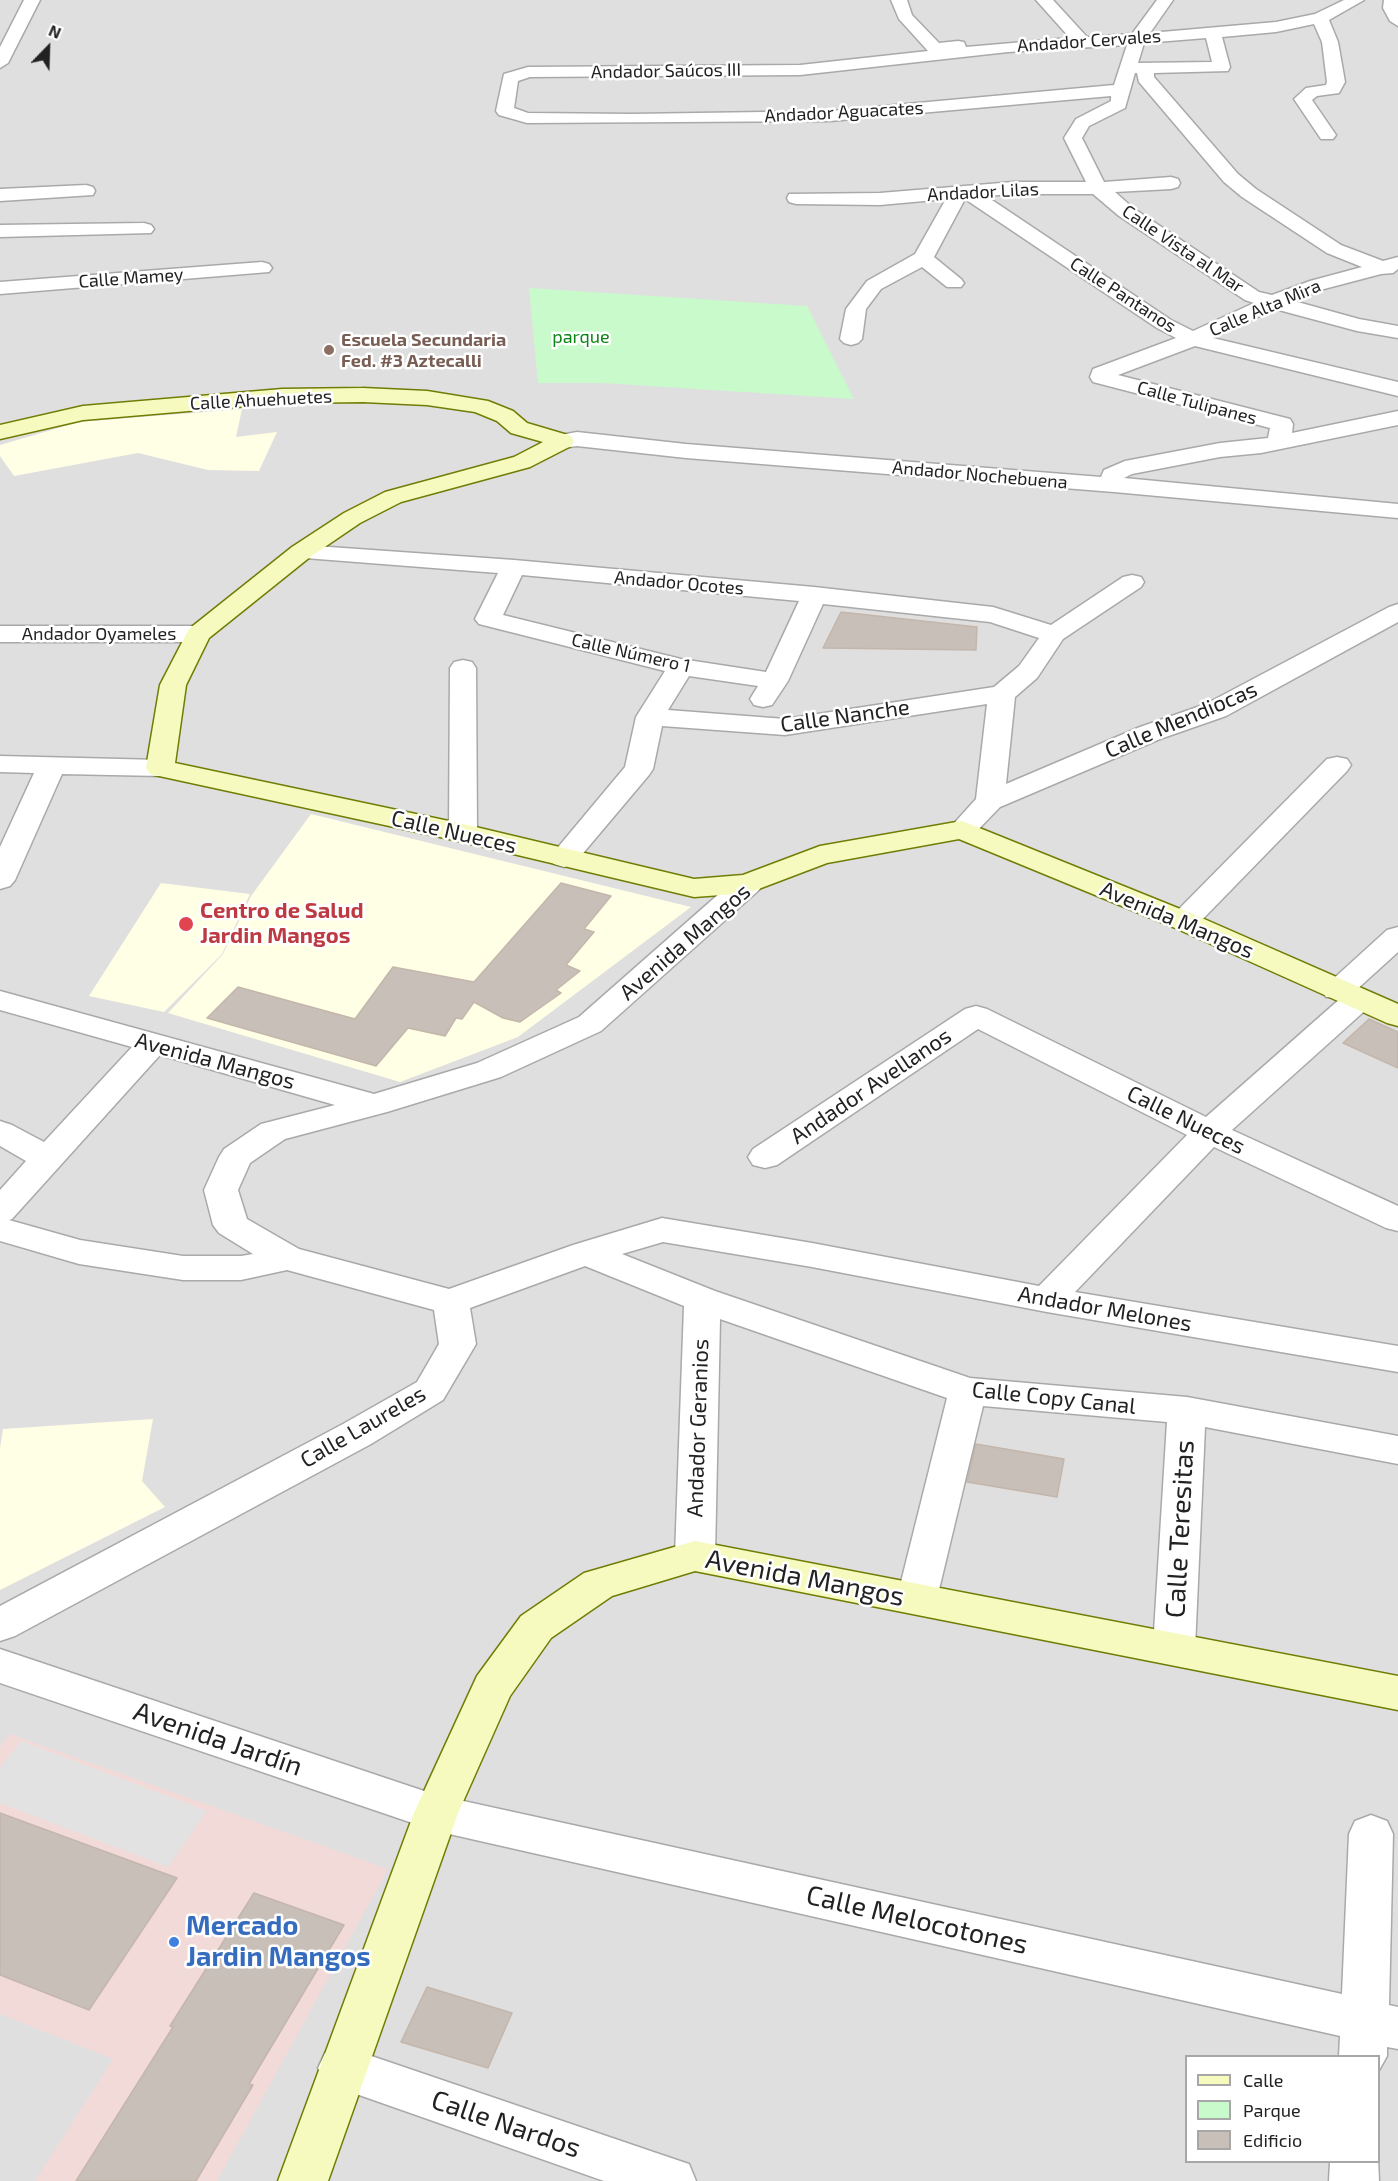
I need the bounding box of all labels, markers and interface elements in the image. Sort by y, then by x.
north arrow [18,18,78,78]
text: N [46,20,64,42]
street label: Andador Cervales [1016,25,1162,57]
street label: Andador Saúcos III [591,59,741,83]
street label: Andador Aguacates [764,97,924,127]
street label: Andador Lilas [927,178,1039,206]
street label: Calle Vista al Mar [1118,200,1248,298]
street label: Calle Pantanos [1066,253,1180,337]
street label: Calle Mamey [78,264,184,292]
street label: Calle Alta Mira [1206,275,1324,341]
park label: parque [552,326,610,348]
place label: Escuela Secundaria Fed. #3 Aztecalli [341,329,506,372]
marker: Escuela Secundaria Fed. #3 Aztecalli [322,343,336,357]
street label: Calle Tulipanes [1135,377,1259,429]
street label: Calle Ahuehuetes [189,385,333,415]
street label: Andador Nochebuena [891,457,1069,493]
street label: Andador Ocotes [613,567,745,599]
street label: Andador Oyameles [22,623,176,645]
street label: Calle Número 1 [569,629,693,677]
street label: Calle Mendiocas [1101,676,1261,764]
street label: Calle Nanche [779,694,911,738]
street label: Calle Nueces [389,805,519,859]
street label: Avenida Mangos [1096,876,1258,964]
street label: Avenida Mangos [614,878,756,1006]
place label: Centro de Salud Jardin Mangos [200,898,364,950]
marker: Centro de Salud Jardin Mangos [177,915,195,933]
street label: Andador Avellanos [786,1022,956,1150]
street label: Avenida Mangos [132,1027,298,1095]
street label: Calle Nueces [1123,1080,1249,1160]
street label: Andador Melones [1016,1281,1194,1337]
street label: Andador Geranios [682,1338,714,1518]
street label: Calle Copy Canal [971,1376,1137,1420]
street label: Calle Laureles [296,1381,430,1473]
street label: Calle Teresitas [1159,1439,1201,1619]
street label: Avenida Mangos [703,1543,907,1613]
street label: Avenida Jardín [130,1695,306,1783]
street label: Calle Melocotones [803,1879,1031,1961]
place label: Mercado Jardin Mangos [186,1910,371,1973]
marker: Mercado Jardin Mangos [167,1935,181,1949]
legend [1185,2055,1380,2163]
text: Calle [1243,2069,1284,2091]
street label: Calle Nardos [427,2083,585,2165]
text: Parque [1243,2099,1301,2121]
text: Edificio [1243,2129,1302,2151]

